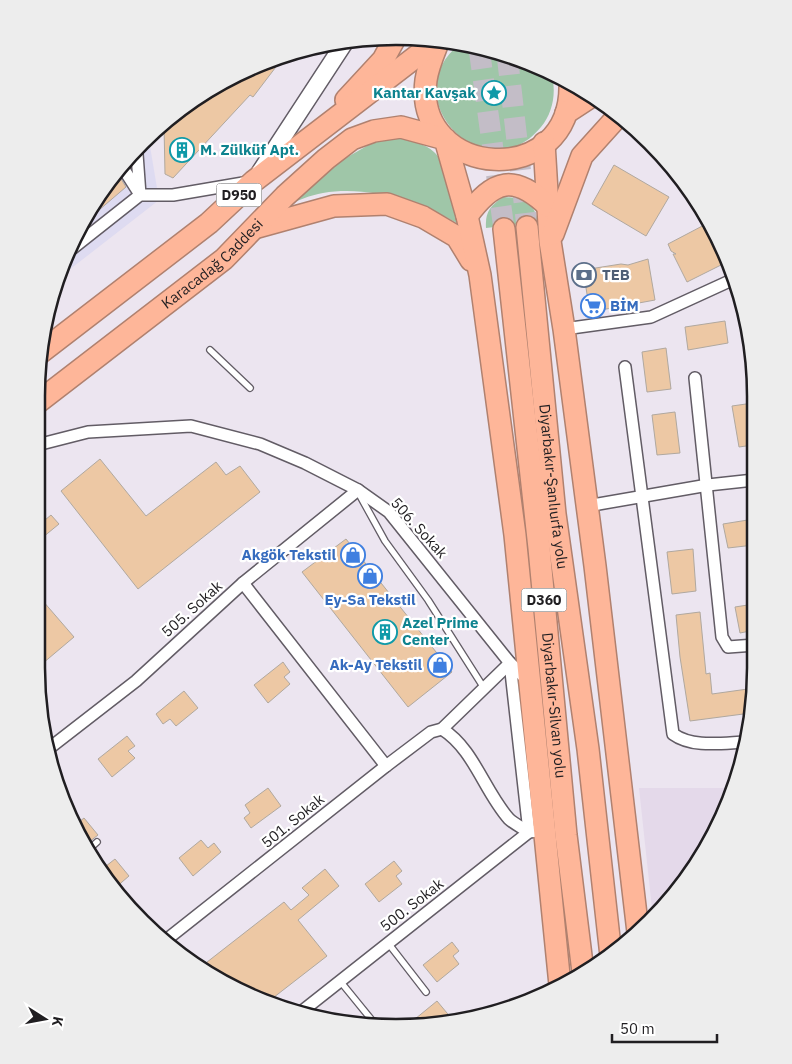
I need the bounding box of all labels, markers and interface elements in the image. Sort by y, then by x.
place icon: Kantar Kavşak [481,80,507,106]
place label: Kantar Kavşak [373,83,476,102]
building icon: M. Zülküf Apt. [169,137,195,163]
place label: M. Zülküf Apt. [200,140,299,159]
road number: D950 [216,184,262,206]
street label: Karacadağ Caddesi [157,214,267,313]
bank icon: TEB [571,262,597,288]
place label: TEB [602,265,630,284]
supermarket icon: BİM [580,293,606,319]
place label: BİM [610,296,639,315]
street label: Diyarbakır-Şanlıurfa yolu [535,403,573,570]
street label: 506. Sokak [387,493,452,562]
shop icon: Akgök Tekstil [340,542,366,568]
place label: Akgök Tekstil [241,545,336,564]
shop icon: Ey-Sa Tekstil [357,563,383,589]
street label: 505. Sokak [157,576,226,641]
road number: D360 [522,588,566,612]
place label: Ey-Sa Tekstil [325,590,416,609]
place label: Azel Prime Center [402,613,478,649]
building icon: Azel Prime Center [372,619,398,645]
street label: Diyarbakır-Silvan yolu [538,632,571,779]
shop icon: Ak-Ay Tekstil [427,652,453,678]
place label: Ak-Ay Tekstil [329,655,422,674]
street label: 501. Sokak [257,789,328,852]
street label: 500. Sokak [376,874,447,935]
north arrow [20,994,70,1044]
scale bar [612,1012,717,1044]
text: K [48,1015,68,1028]
text: 50 m [620,1019,655,1038]

